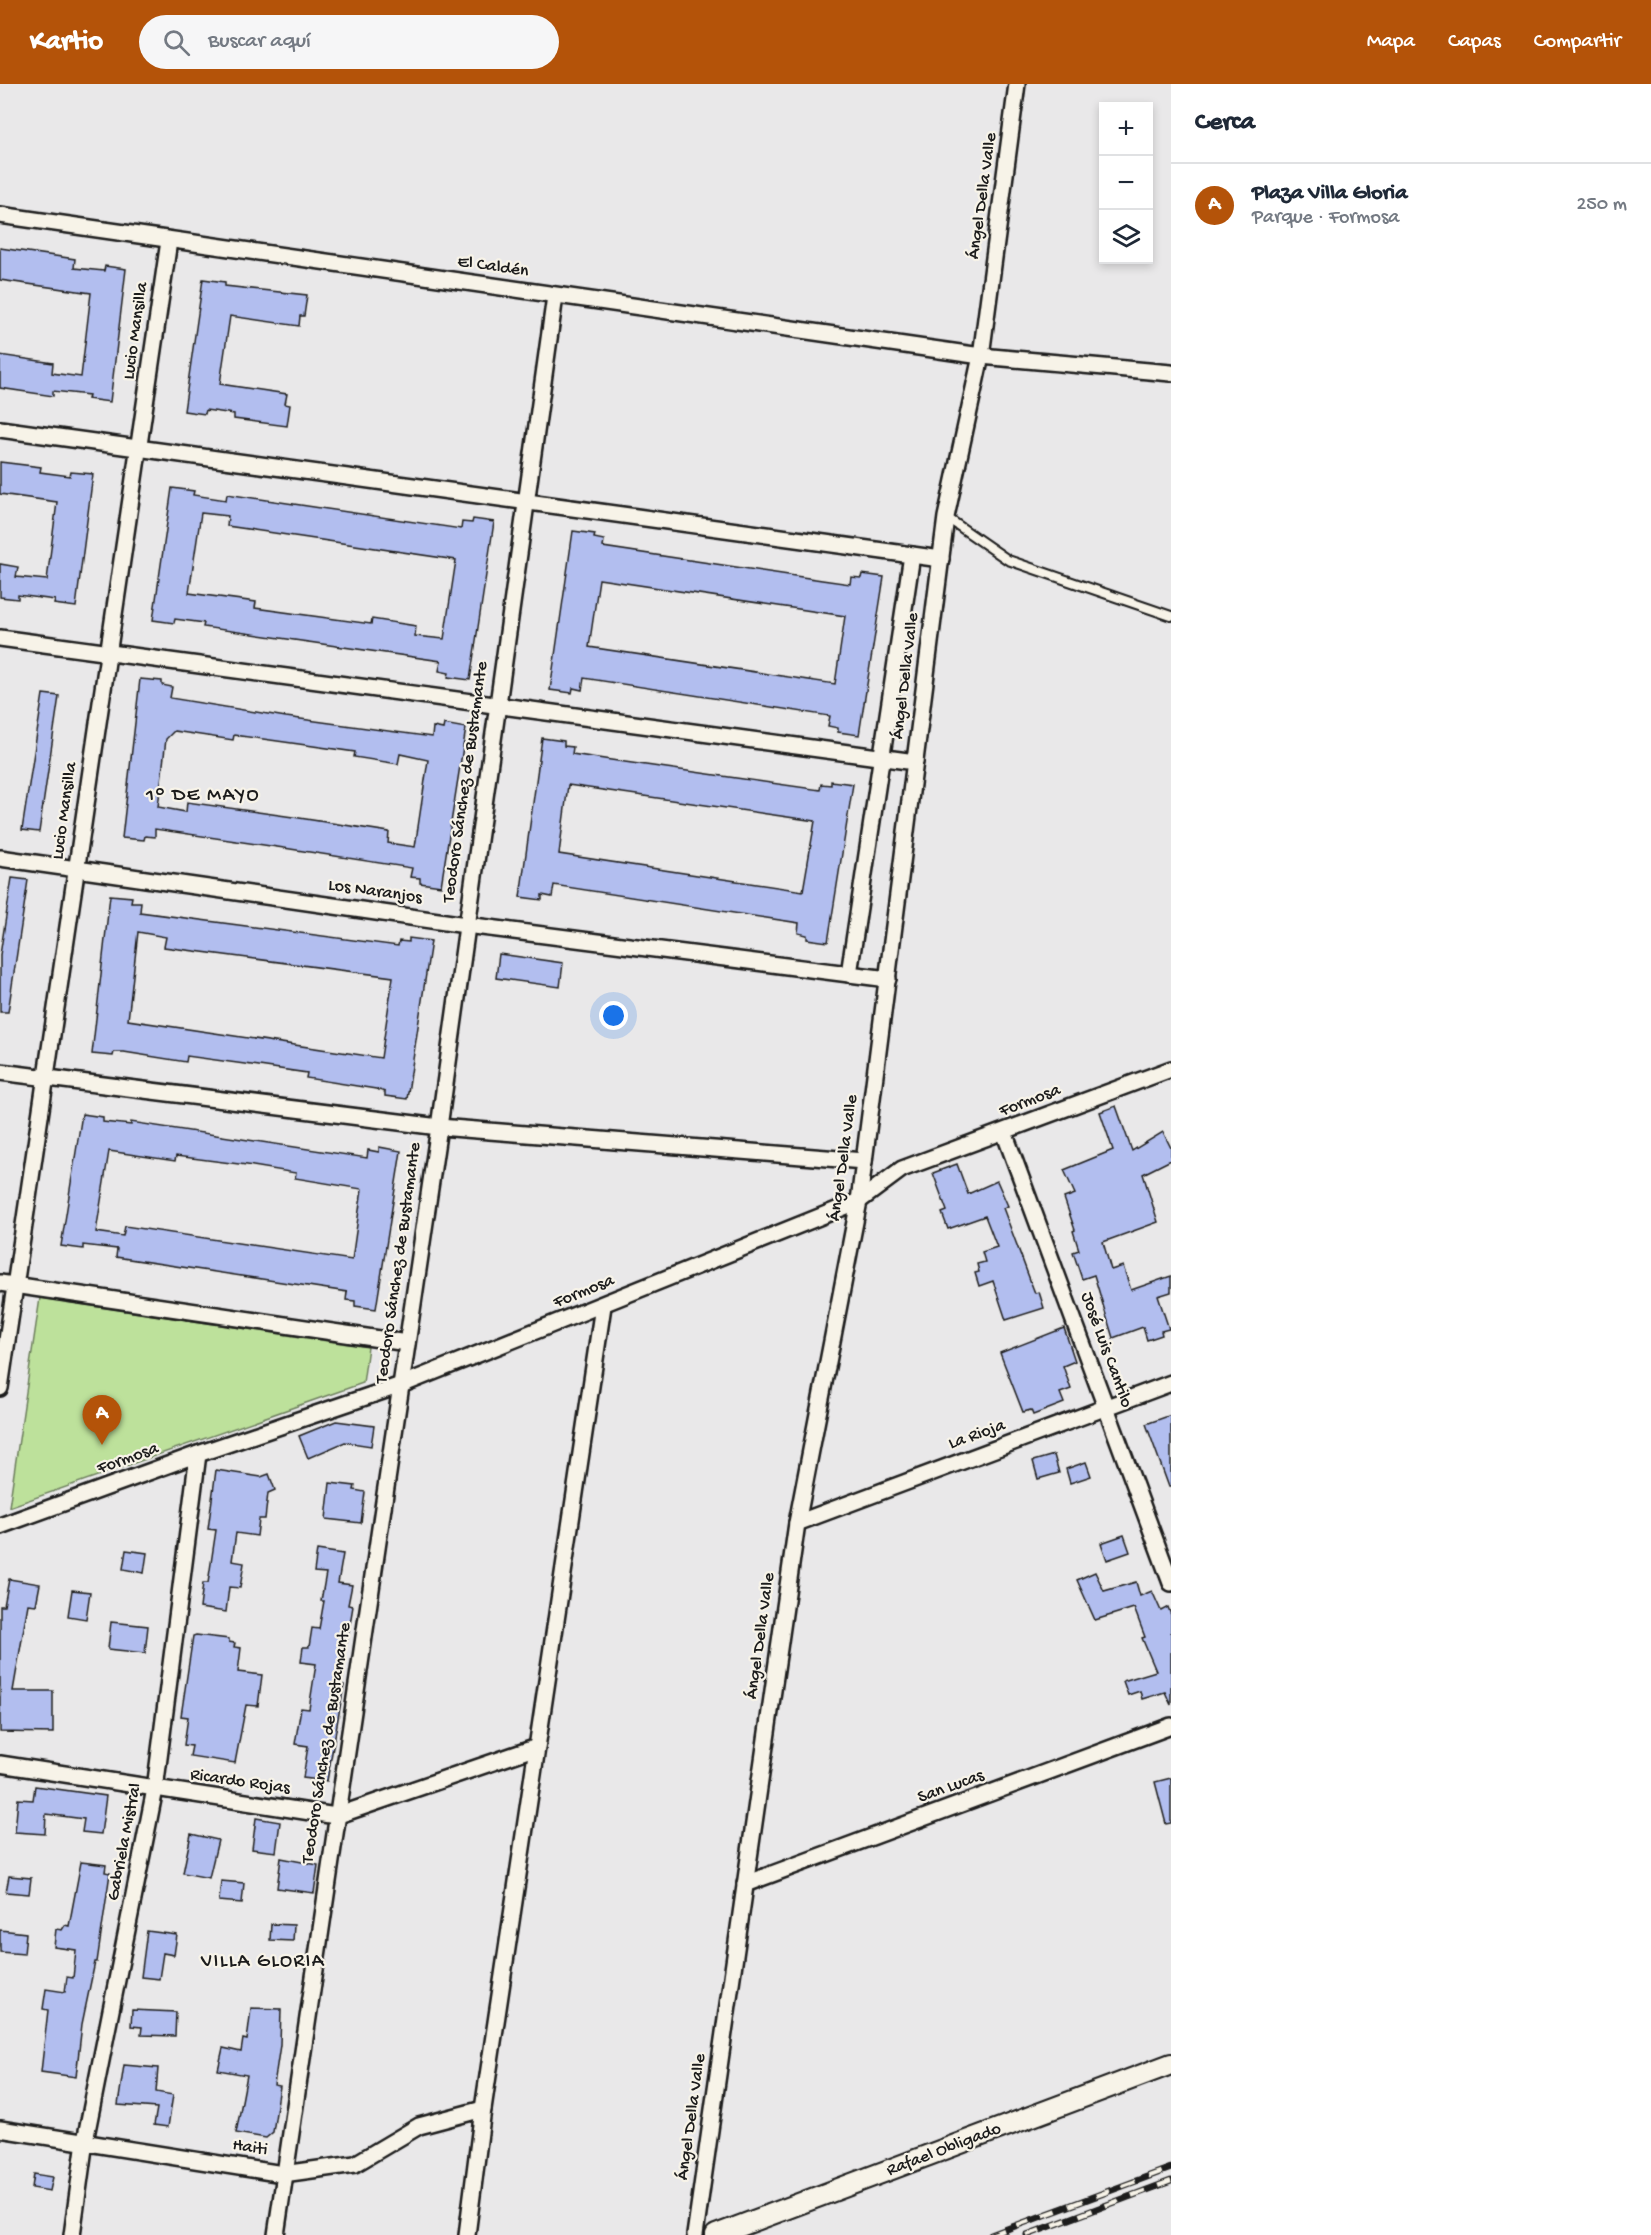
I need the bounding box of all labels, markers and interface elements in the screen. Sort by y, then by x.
search box [139,15,559,69]
text: Kartio [30,26,103,59]
icon: search [160,26,193,59]
text: Buscar aquí [208,29,311,55]
text: Mapa [1367,30,1415,55]
text: Capas [1448,30,1501,55]
text: Compartir [1534,30,1621,55]
map controls [1099,102,1153,264]
button: + [1099,102,1153,156]
text: Cerca [1195,108,1255,139]
street label: Ángel Della Valle [963,131,1002,261]
button: − [1099,156,1153,210]
text: Plaza Villa Gloria [1252,181,1407,207]
text: A [1209,194,1220,217]
text: 250 m [1576,194,1627,217]
text: Parque · Formosa [1252,207,1399,230]
button: layers [1099,210,1153,264]
street label: El Caldén [456,252,530,282]
street label: Lucio Mansilla [119,280,153,381]
street label: Ángel Della Valle [887,611,924,740]
street label: Teodoro Sánchez de Bustamante [439,659,493,905]
street label: Lucio Mansilla [48,760,82,861]
district label: 1° DE MAYO [145,785,260,808]
street label: Los Naranjos [327,875,425,909]
your location [599,1001,628,1030]
street label: Formosa [996,1079,1064,1123]
street label: Ángel Della Valle [824,1093,863,1223]
street label: Teodoro Sánchez de Bustamante [372,1140,426,1386]
street label: Formosa [550,1270,618,1314]
street label: José Luis Cantilo [1075,1289,1137,1411]
pin: A [82,1396,122,1445]
street label: La Rioja [946,1415,1009,1455]
street label: Formosa [94,1438,162,1480]
street label: Ángel Della Valle [741,1571,780,1701]
street label: Teodoro Sánchez de Bustamante [297,1621,357,1866]
street label: Ricardo Rojas [189,1765,293,1800]
street label: San Lucas [915,1765,988,1809]
street label: Gabriela Mistral [103,1781,147,1903]
district label: VILLA GLORIA [200,1951,325,1974]
street label: Ángel Della Valle [672,2052,711,2182]
street label: Rafael Obligado [884,2119,1004,2181]
street label: Haiti [231,2135,269,2161]

